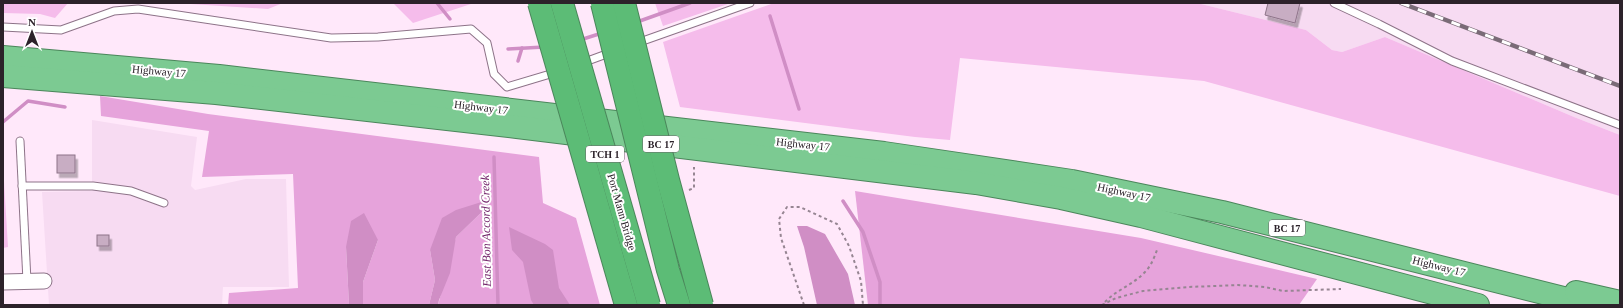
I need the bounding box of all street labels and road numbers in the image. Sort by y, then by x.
street label: Highway 17 [132,63,187,79]
street label: Highway 17 [453,98,509,116]
street label: Highway 17 [775,135,831,153]
road number: BC 17 [643,136,679,152]
road number: TCH 1 [586,146,624,162]
street label: Port Mann Bridge [605,172,639,252]
street label: Highway 17 [1096,181,1152,204]
road number: BC 17 [1269,220,1305,236]
street label: Highway 17 [1411,254,1467,278]

